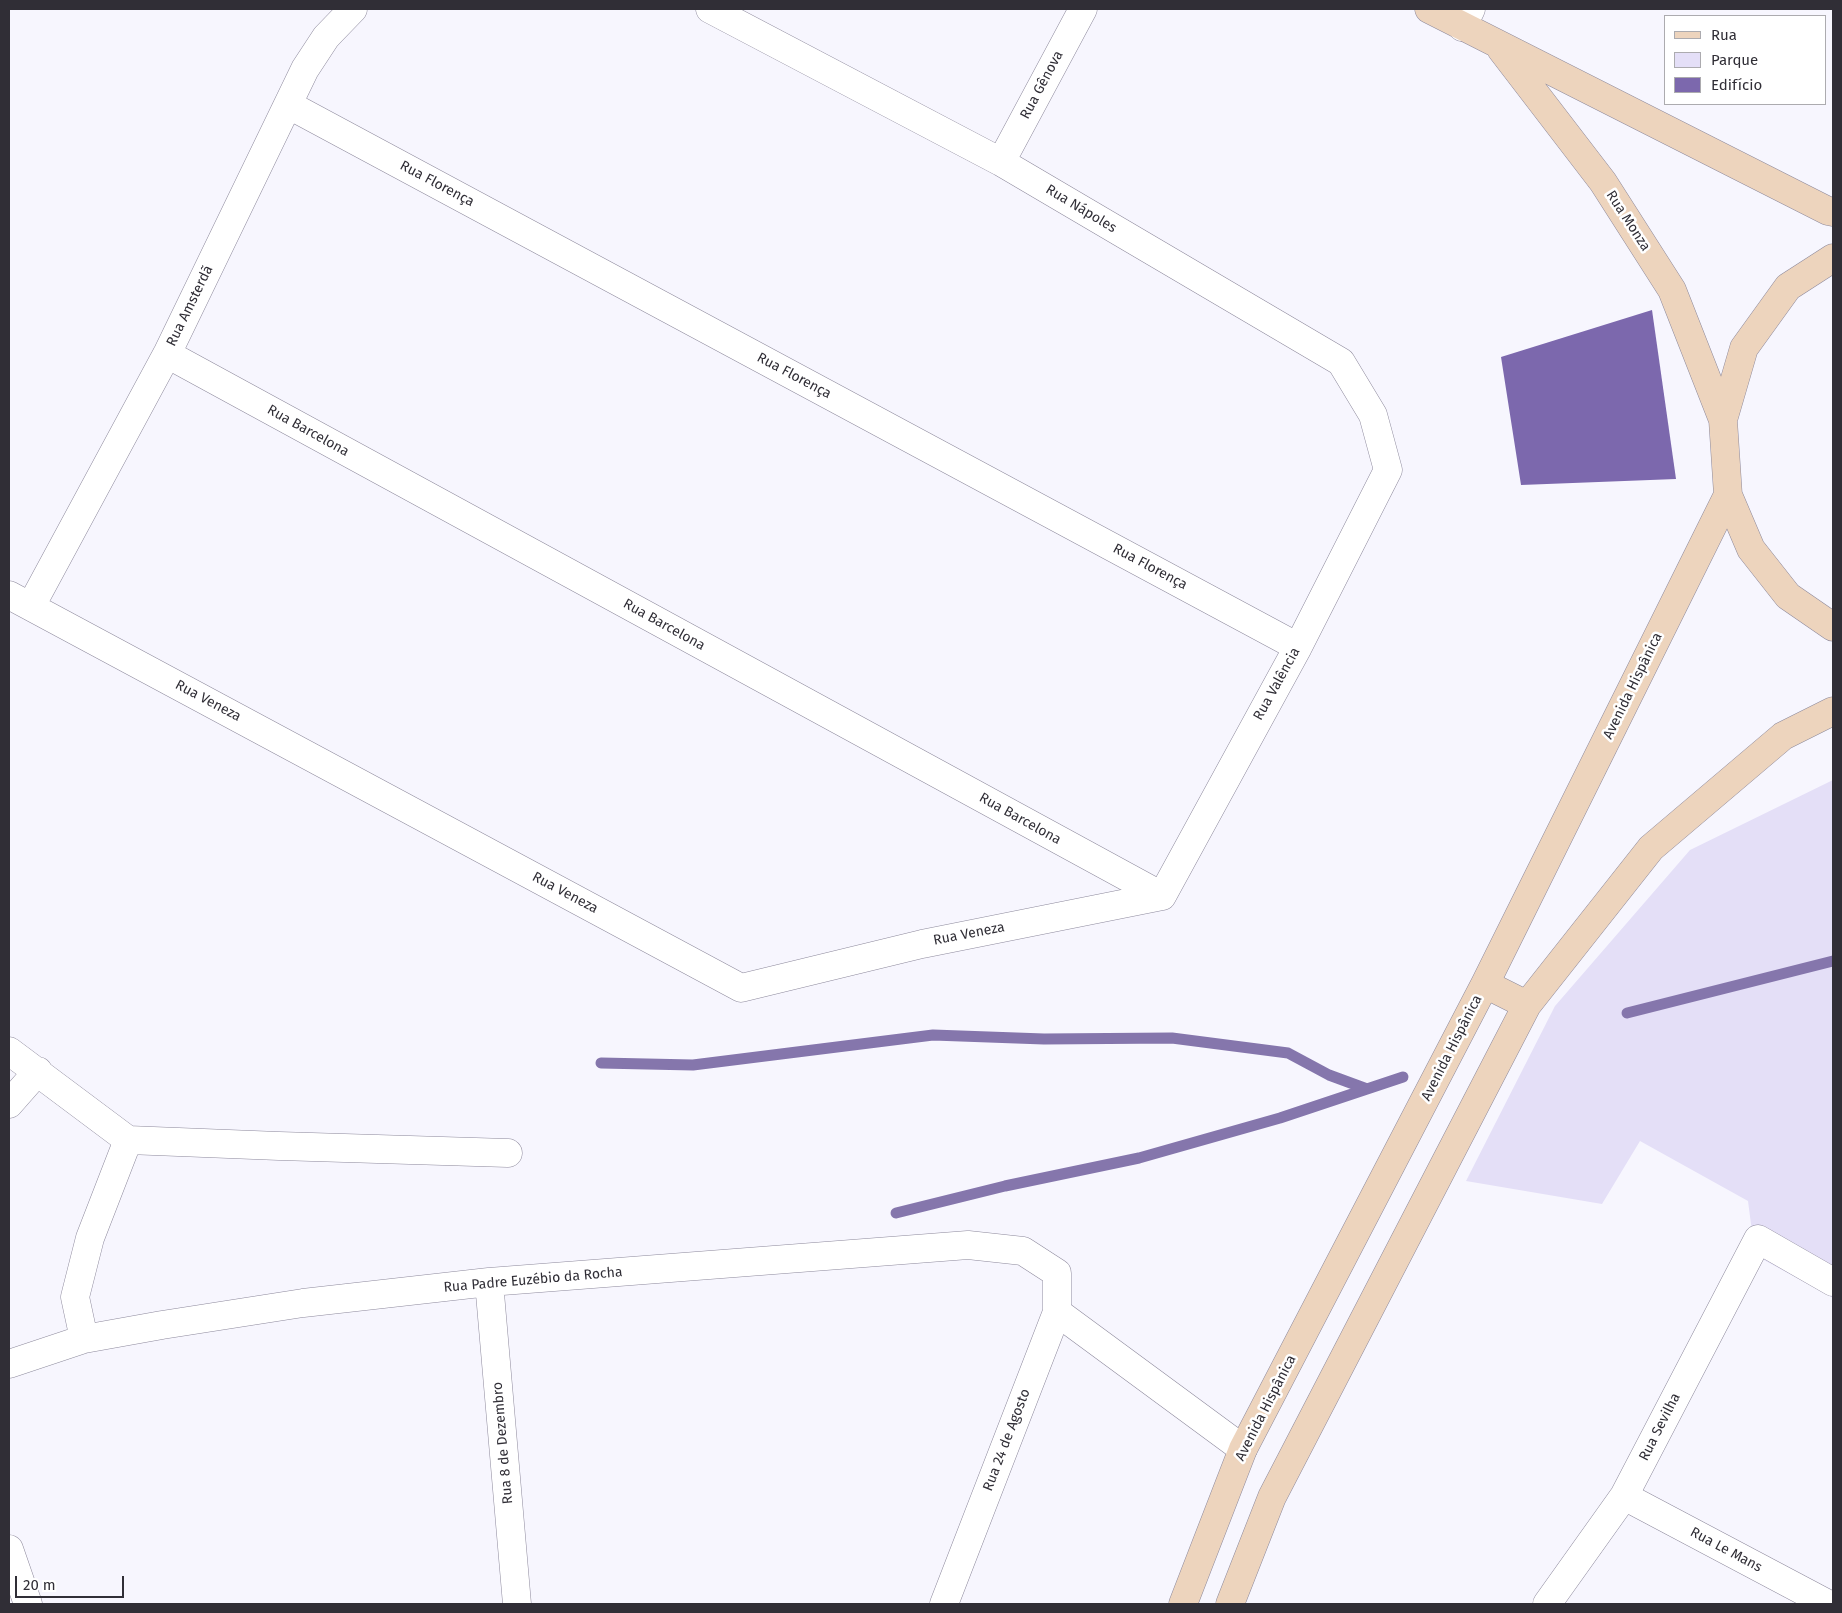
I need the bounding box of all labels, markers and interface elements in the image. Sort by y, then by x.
legend [1664,15,1827,105]
text: Rua [1711,26,1737,44]
street label: Rua Gênova [1017,48,1067,122]
text: Parque [1711,51,1758,69]
text: Edifício [1711,76,1762,94]
street label: Rua Florença [397,157,477,211]
street label: Rua Nápoles [1042,181,1120,237]
street label: Rua Monza [1602,188,1654,254]
street label: Rua Amsterdã [163,263,217,349]
street label: Rua Florença [754,349,834,403]
street label: Rua Barcelona [264,402,352,460]
street label: Rua Florença [1110,540,1190,594]
street label: Rua Barcelona [620,596,708,654]
street label: Avenida Hispânica [1600,630,1666,742]
street label: Rua Valência [1250,645,1304,723]
street label: Rua Veneza [172,677,244,725]
street label: Rua Barcelona [976,790,1064,848]
street label: Rua Veneza [529,869,601,917]
street label: Rua Veneza [932,919,1006,949]
street label: Avenida Hispânica [1418,992,1486,1104]
street label: Rua Padre Euzébio da Rocha [443,1264,623,1296]
street label: Avenida Hispânica [1232,1352,1300,1464]
street label: Rua 8 de Dezembro [489,1381,517,1505]
street label: Rua 24 de Agosto [980,1386,1034,1494]
street label: Rua Sevilha [1636,1390,1684,1464]
street label: Rua Le Mans [1687,1524,1765,1576]
scale bar [18,1566,126,1598]
text: 20 m [23,1576,56,1594]

